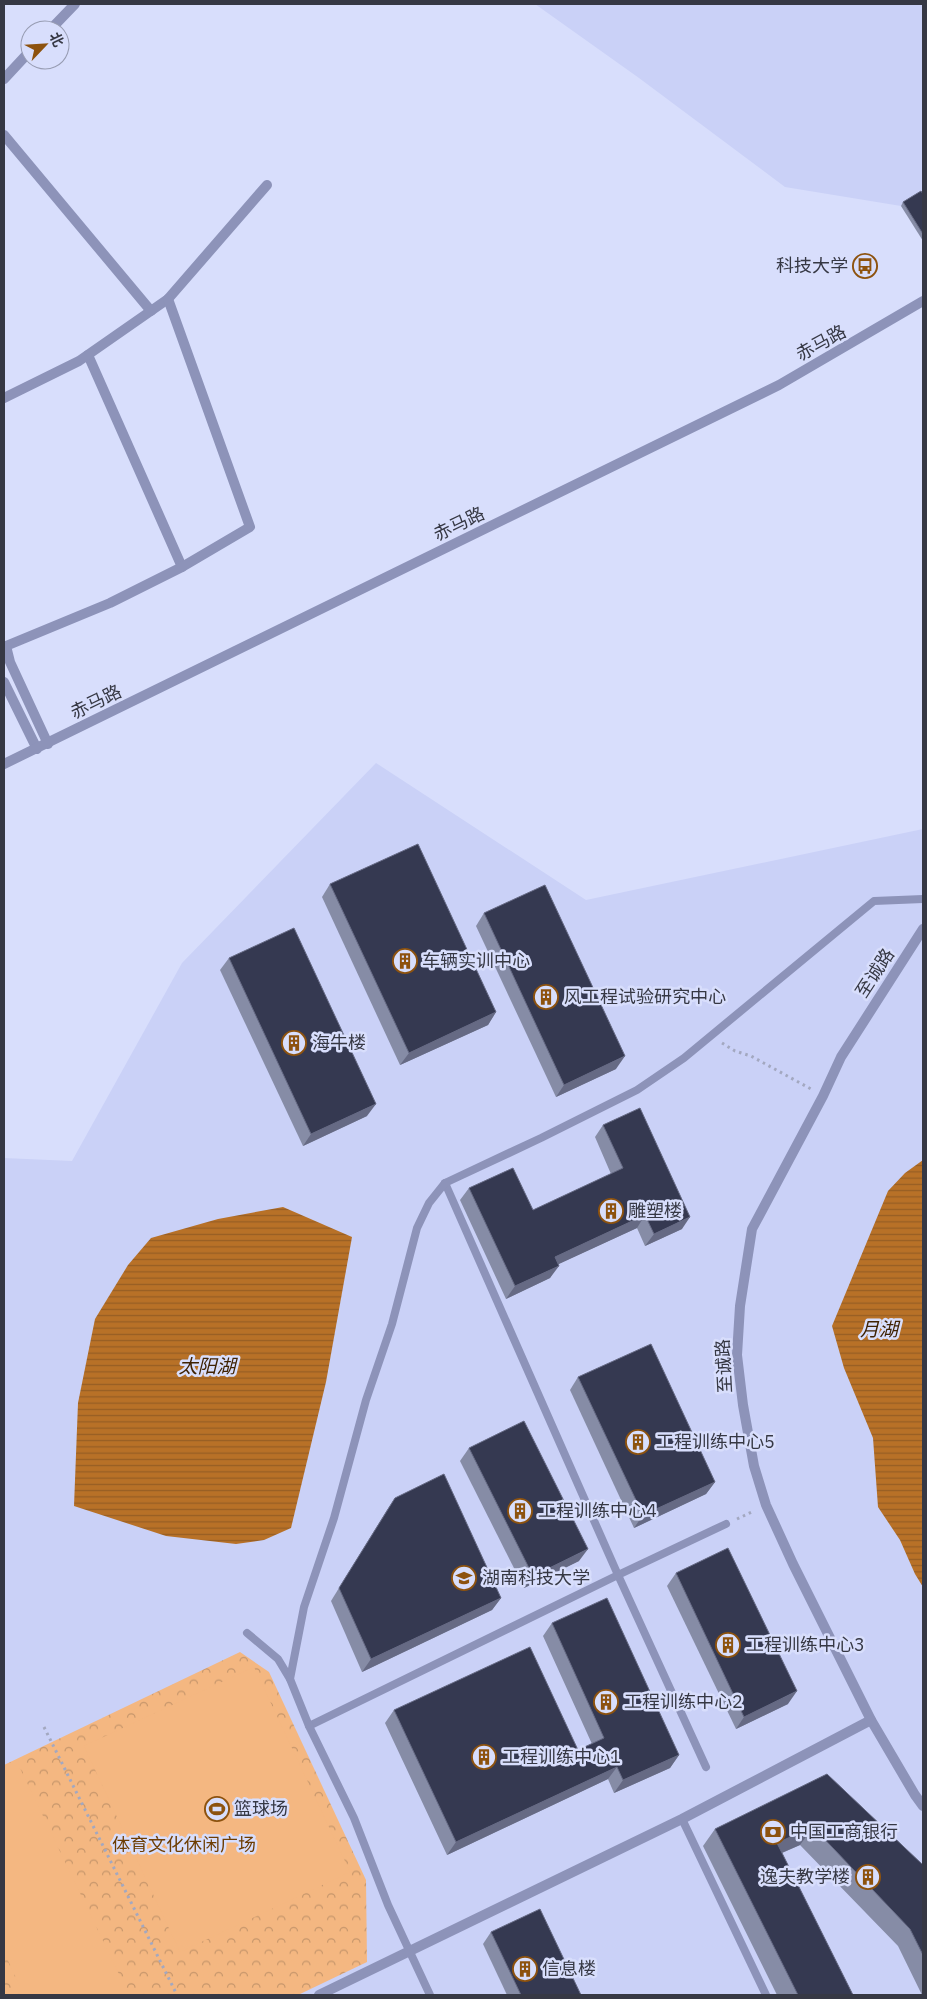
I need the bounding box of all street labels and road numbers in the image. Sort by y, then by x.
street label: 赤马路 [792,319,850,366]
street label: 赤马路 [429,501,488,546]
street label: 赤马路 [66,679,125,724]
street label: 至诚路 [850,944,899,1002]
street label: 至诚路 [711,1338,736,1394]

